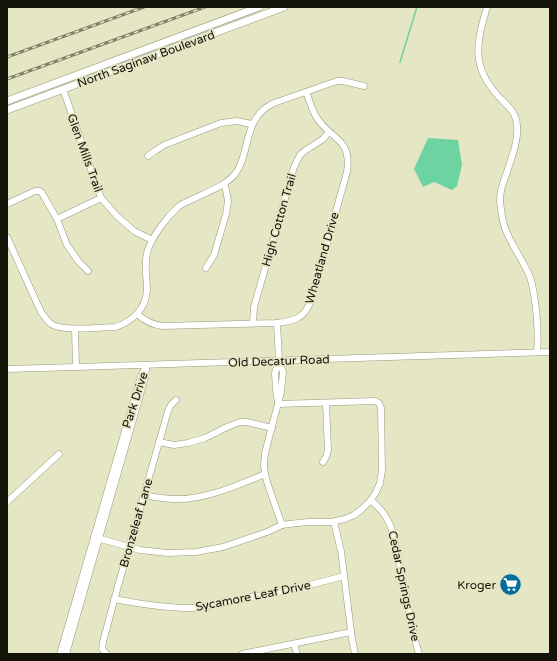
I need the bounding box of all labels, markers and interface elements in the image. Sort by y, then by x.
street label: North Saginaw Boulevard [75,28,217,90]
street label: Glen Mills Trail [64,112,106,194]
street label: High Cotton Trail [259,172,299,268]
street label: Wheatland Drive [302,210,342,305]
street label: Old Decatur Road [228,352,330,370]
street label: Park Drive [119,370,151,430]
street label: Bronzeleaf Lane [117,477,155,569]
street label: Cedar Springs Drive [385,529,423,643]
supermarket icon: Kroger [498,572,524,598]
street label: Sycamore Leaf Drive [194,578,312,614]
place label: Kroger [457,578,496,592]

